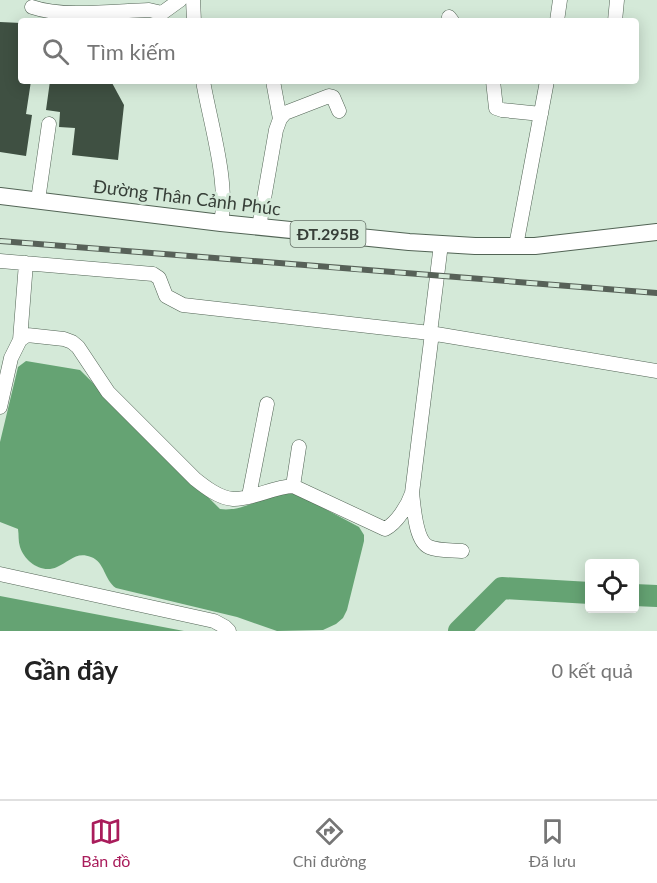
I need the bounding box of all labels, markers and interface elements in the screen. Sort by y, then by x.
search box [18,18,639,84]
icon: search [39,35,72,68]
text: Tìm kiếm [87,38,176,65]
street label: Đường Thân Cảnh Phúc [92,175,283,219]
road number: ĐT.295B [290,221,366,247]
map controls [585,559,639,613]
button: locate [585,559,639,613]
text: Gần đây [24,654,118,686]
text: 0 kết quả [552,658,633,682]
tab: Bản đồ [81,815,130,870]
tab: Chỉ đường [293,815,366,870]
tab: Đã lưu [529,815,576,870]

